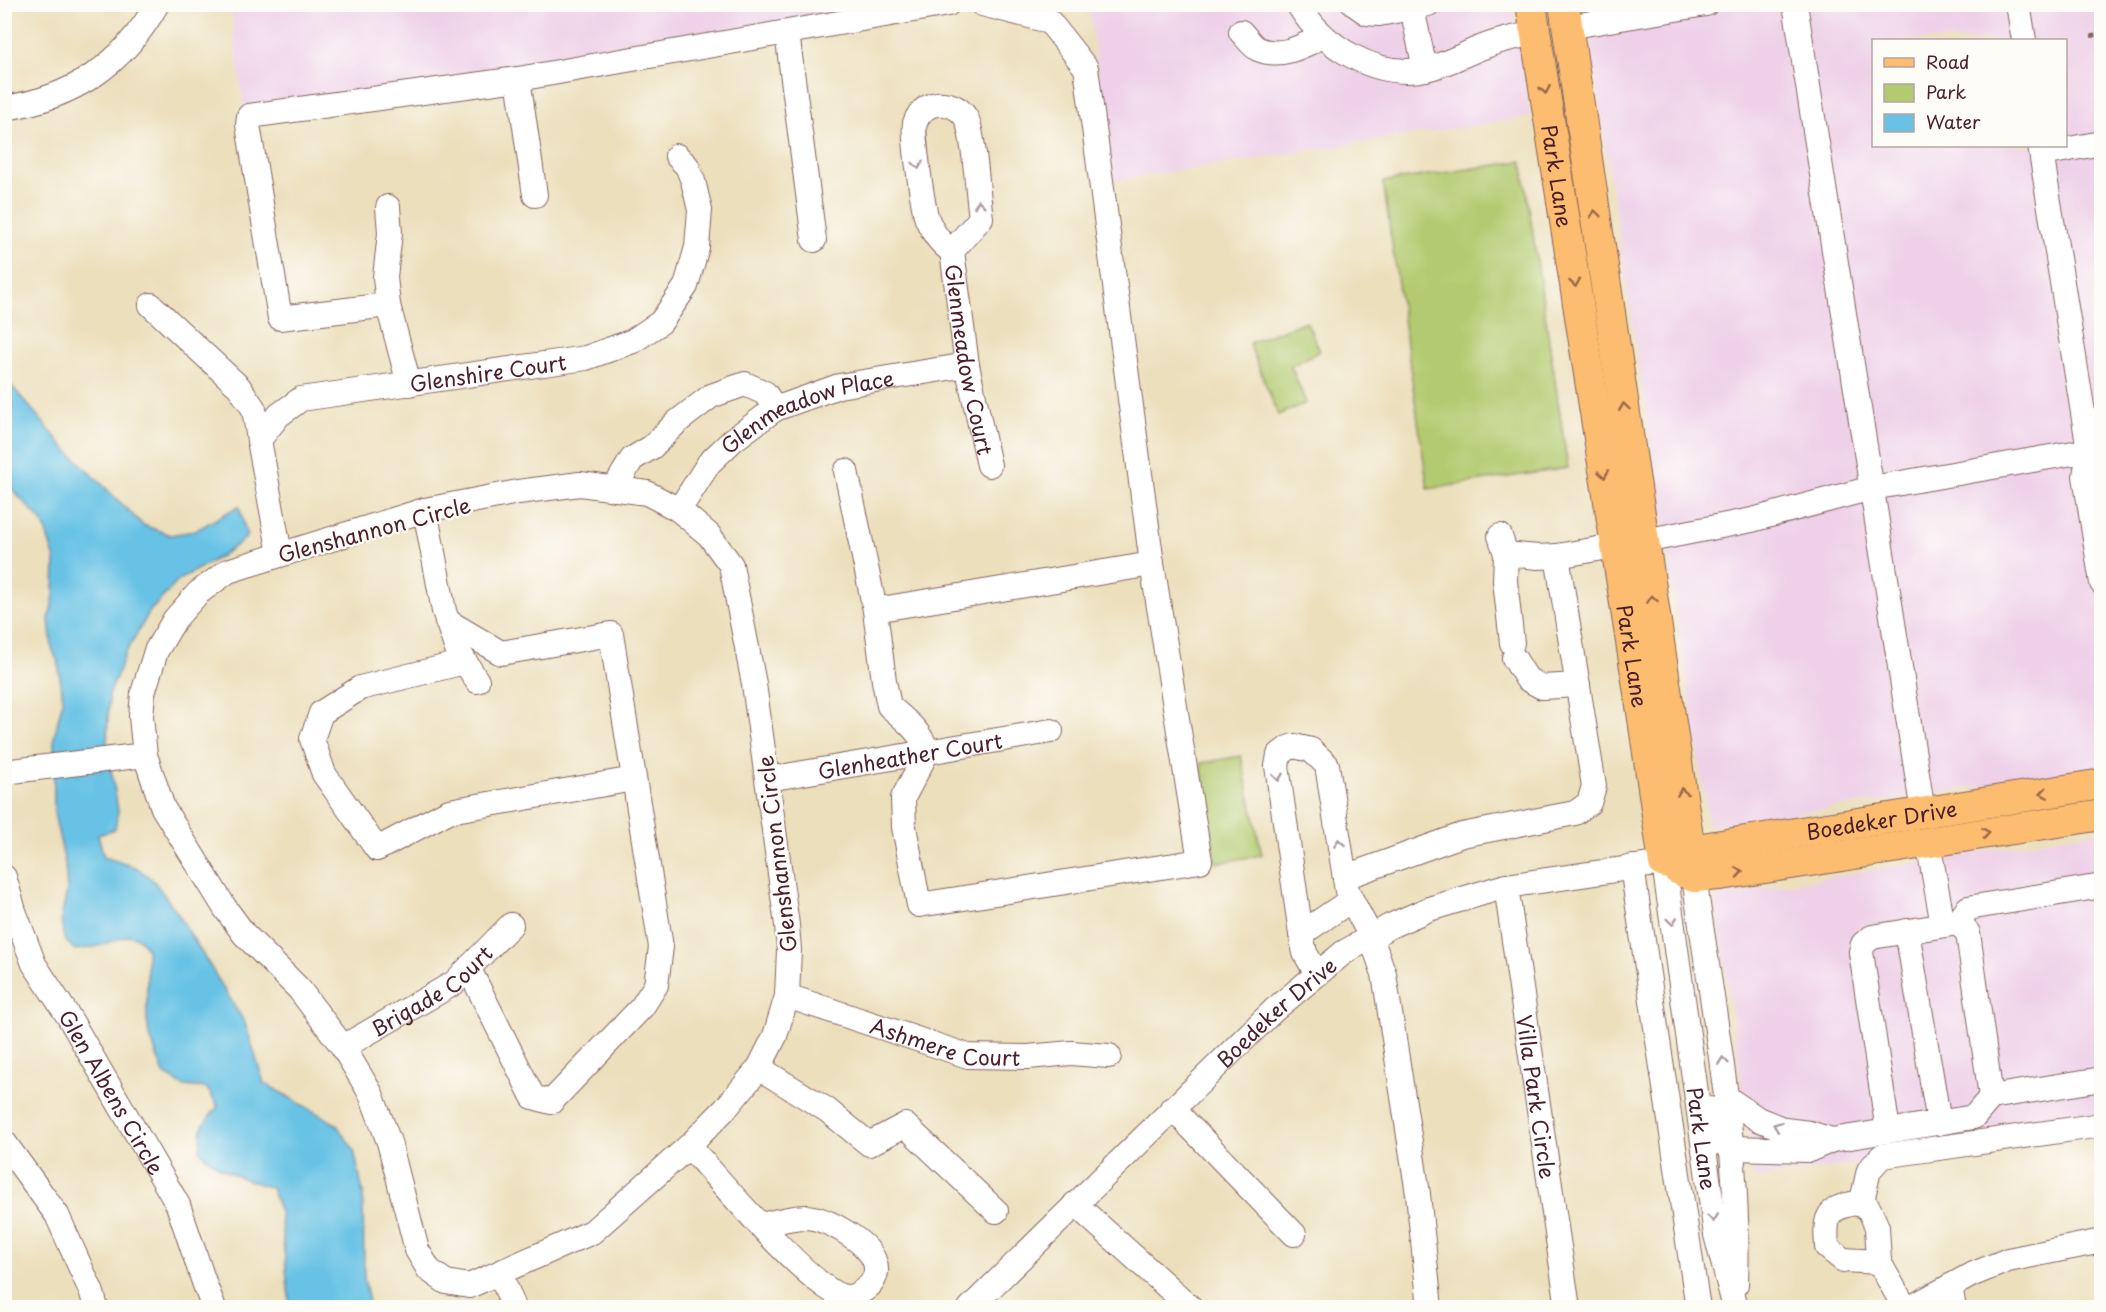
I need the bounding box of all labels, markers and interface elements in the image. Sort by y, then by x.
legend [1872,39,2067,147]
text: Road [1926,48,1970,75]
text: Park [1926,78,1966,105]
one-way arrow [1538,86,1550,95]
text: Water [1926,108,1981,135]
street label: Park Lane [1534,122,1582,230]
one-way arrow [912,160,924,170]
one-way arrow [973,199,986,208]
one-way arrow [1589,209,1602,219]
street label: Glenmeadow Court [938,262,1002,458]
one-way arrow [1568,279,1580,288]
street label: Glenshire Court [408,345,568,399]
street label: Glenmeadow Place [712,361,896,461]
one-way arrow [1618,402,1630,411]
one-way arrow [1597,468,1610,478]
street label: Glenshannon Circle [274,488,474,570]
one-way arrow [1647,595,1659,604]
street label: Park Lane [1609,602,1657,710]
street label: Glenheather Court [815,724,1005,786]
street label: Glenshannon Circle [748,754,804,954]
one-way arrow [1272,773,1284,782]
one-way arrow [2039,786,2048,798]
one-way arrow [1676,788,1688,797]
street label: Boedeker Drive [1804,791,1959,847]
one-way arrow [1982,828,1991,840]
one-way arrow [1334,838,1346,847]
one-way arrow [1735,866,1744,878]
one-way arrow [1665,916,1677,926]
street label: Brigade Court [364,937,499,1044]
street label: Boedeker Drive [1209,949,1343,1074]
street label: Glen Albens Circle [52,1003,173,1180]
street label: Ashmere Court [866,1009,1021,1073]
street label: Villa Park Circle [1509,1013,1565,1181]
one-way arrow [1717,1056,1729,1065]
street label: Park Lane [1679,1085,1726,1192]
one-way arrow [1772,1121,1782,1134]
one-way arrow [1707,1214,1719,1223]

